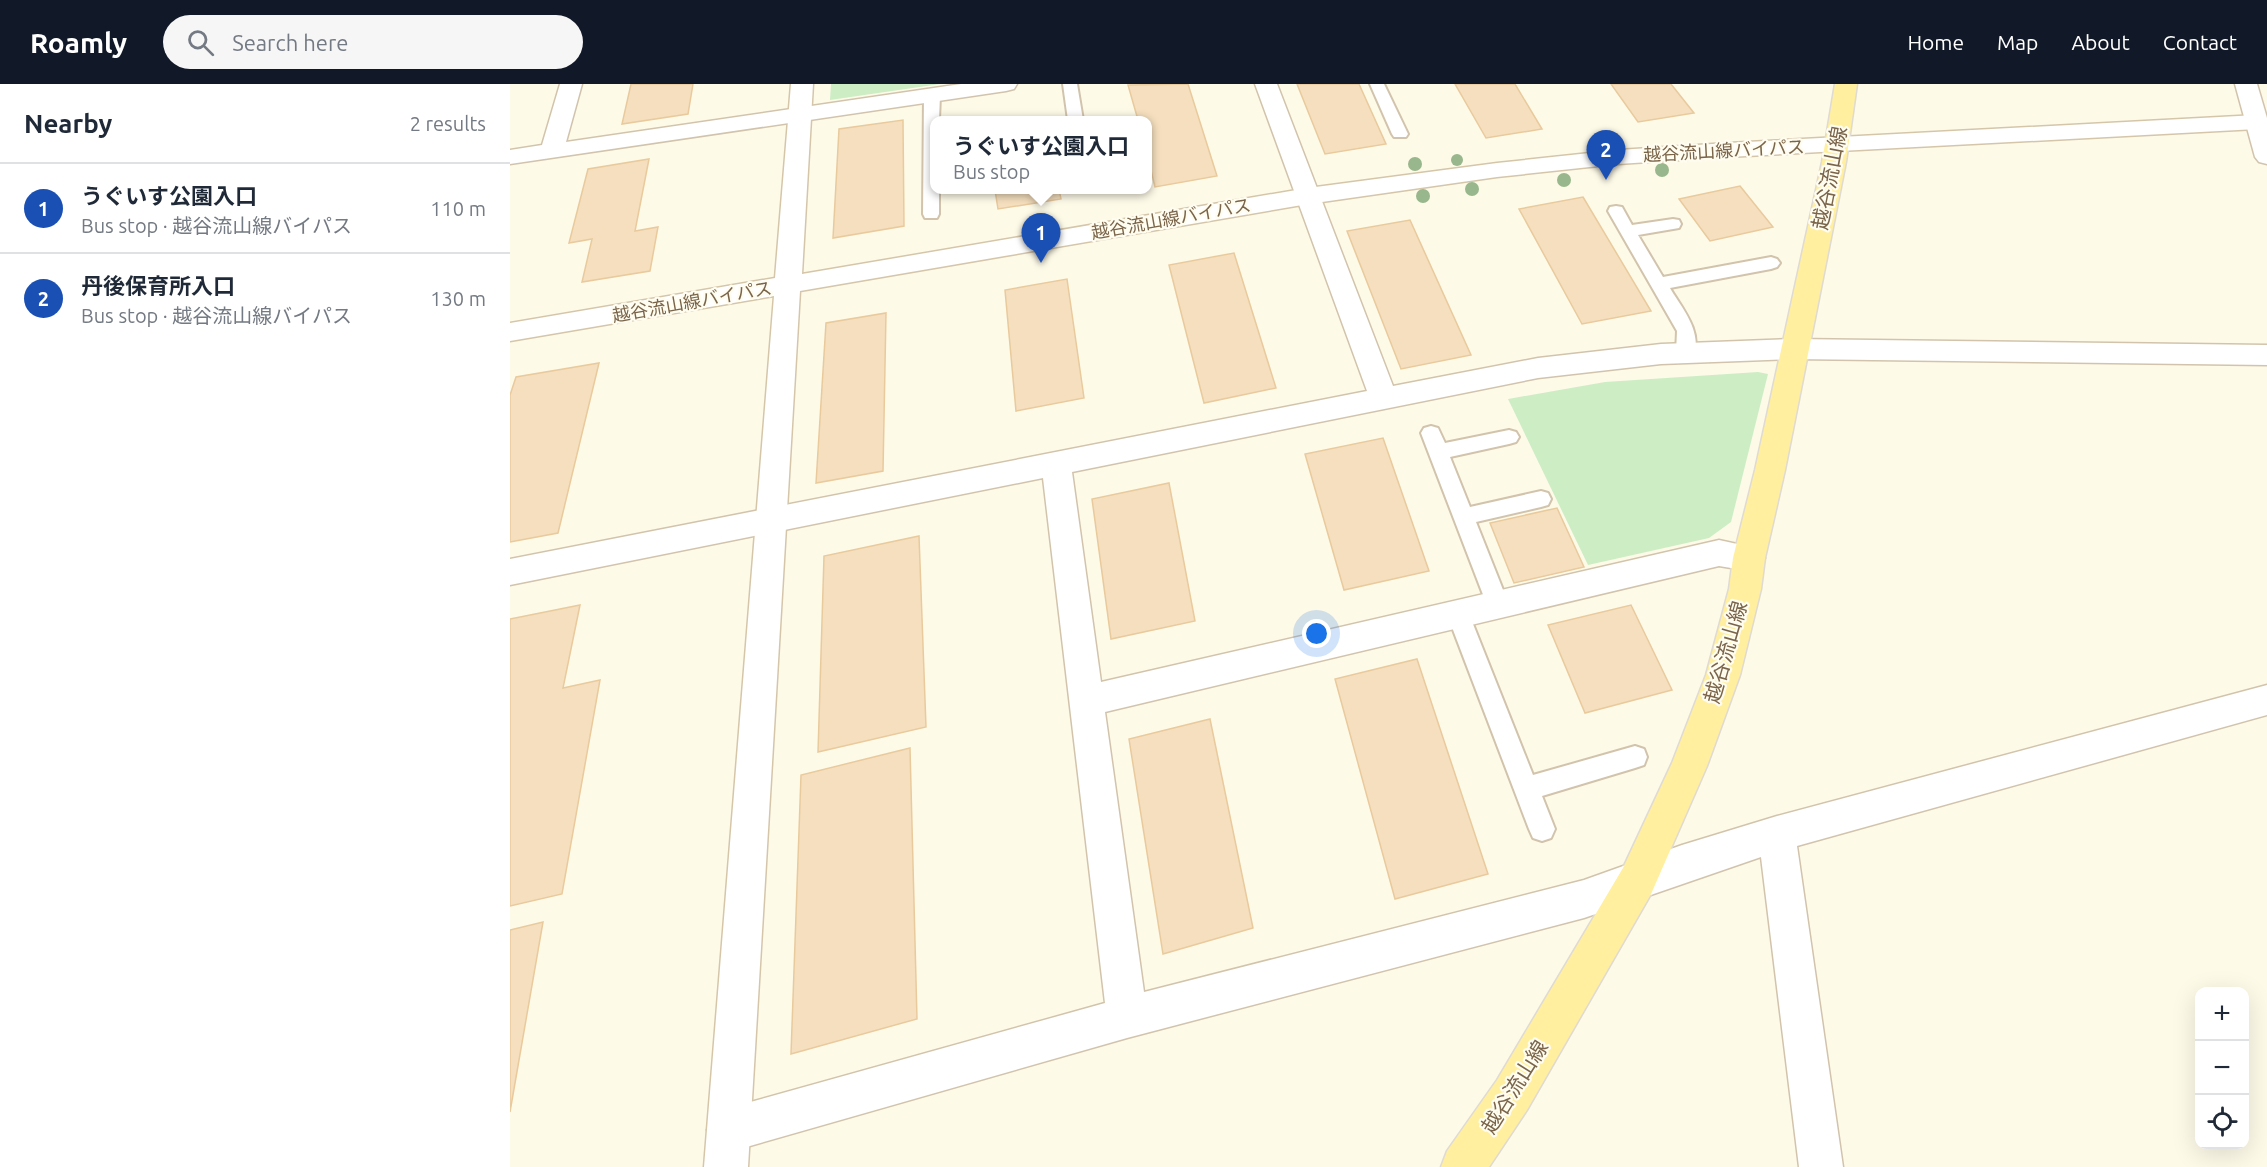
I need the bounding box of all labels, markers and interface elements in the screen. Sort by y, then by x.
search box [163,15,583,69]
icon: search [184,26,217,59]
text: Roamly [30,27,127,58]
text: Search here [232,30,348,55]
text: Home [1907,30,1964,54]
text: Map [1997,30,2038,54]
text: About [2071,30,2130,54]
text: Contact [2163,30,2237,54]
text: Nearby [24,109,112,138]
text: 2 results [410,112,486,135]
popup [930,116,1152,194]
street label: 越谷流山線 [1807,124,1851,232]
pin: 2 [1586,130,1626,180]
text: うぐいす公園入口 [953,133,1129,158]
street label: 越谷流山線バイパス [1643,136,1805,164]
text: Bus stop [953,160,1030,183]
text: うぐいす公園入口 [81,183,257,208]
street label: 越谷流山線バイパス [1089,194,1252,242]
text: 1 [38,197,49,220]
text: 110 m [430,197,486,220]
text: Bus stop · 越谷流山線バイパス [81,214,352,237]
pin: 1 [1022,214,1060,263]
text: 丹後保育所入口 [81,273,235,298]
street label: 越谷流山線バイパス [610,277,773,325]
text: 2 [38,287,49,310]
text: 130 m [430,287,486,310]
text: Bus stop · 越谷流山線バイパス [81,304,352,327]
street label: 越谷流山線 [1699,598,1751,705]
your location [1302,619,1331,648]
map controls [2195,987,2249,1149]
button: + [2195,987,2249,1041]
street label: 越谷流山線 [1476,1036,1552,1137]
button: − [2195,1041,2249,1095]
button: locate [2195,1095,2249,1149]

